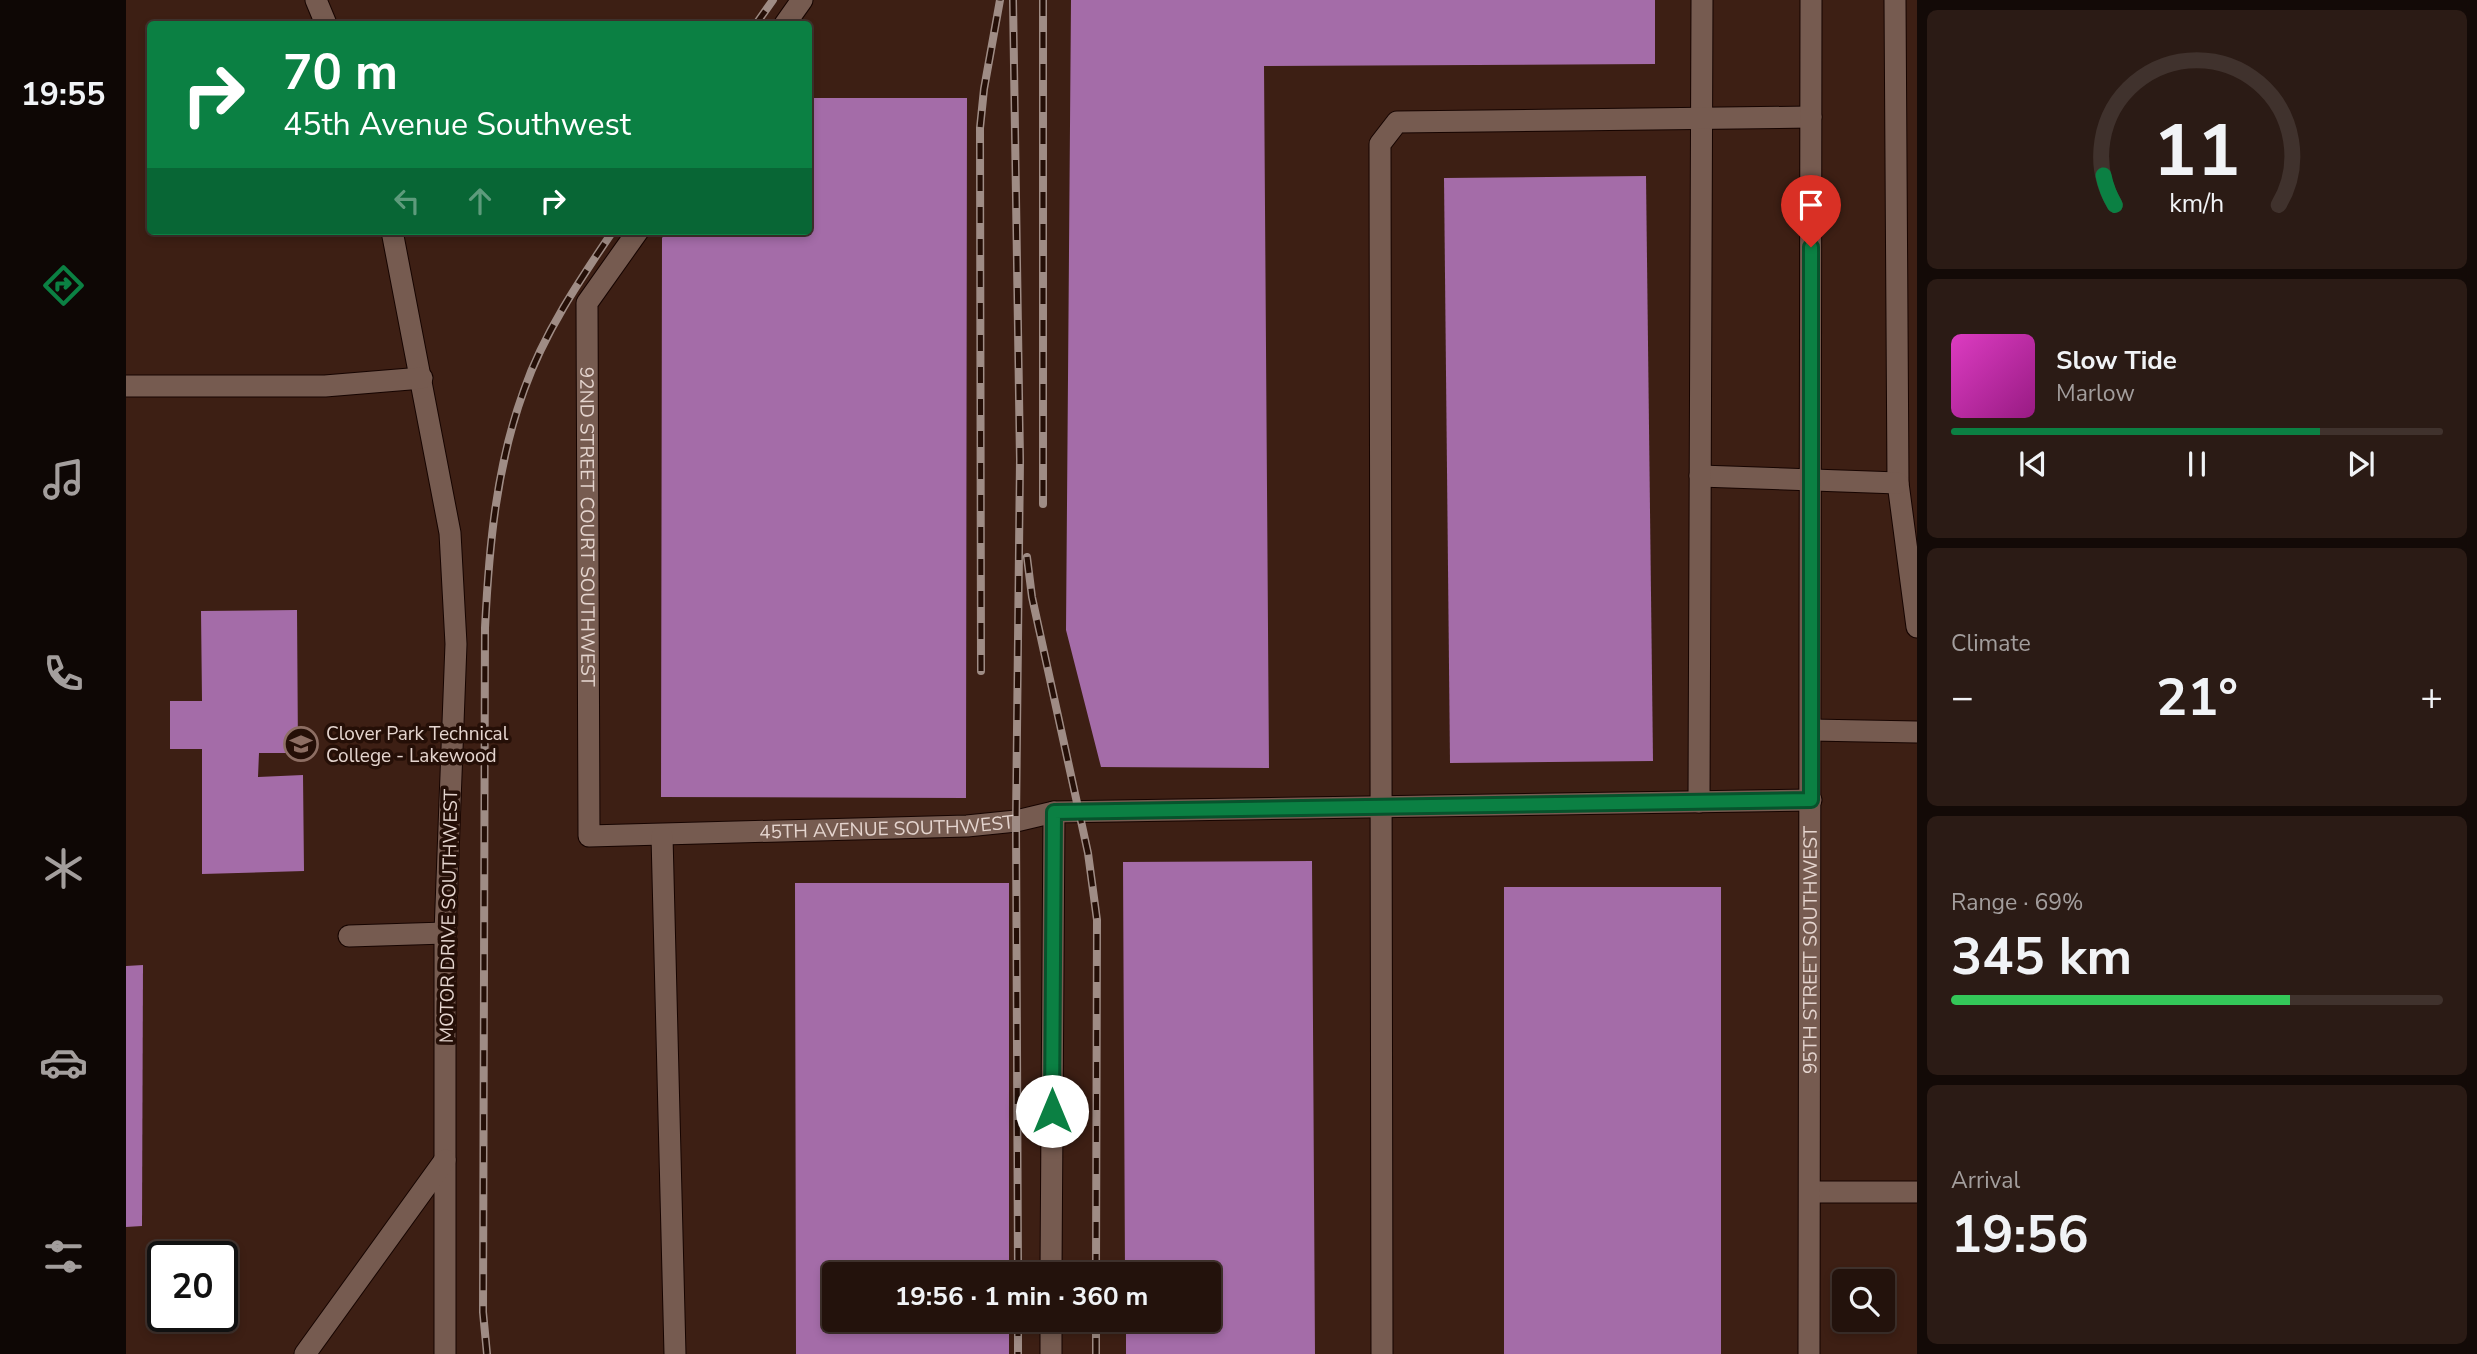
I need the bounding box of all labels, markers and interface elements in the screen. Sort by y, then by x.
text: 70 m [283,39,398,106]
icon: right [168,49,259,140]
text: 19:55 [21,73,105,116]
text: 11 [2153,102,2241,202]
text: 45th Avenue Southwest [283,103,631,146]
pin [1781,175,1841,247]
icon: left [388,182,426,220]
icon: ahead [461,182,499,220]
icon: right [534,182,572,220]
icon: arrive [1792,186,1830,224]
text: km/h [2169,187,2225,221]
icon: directions [39,261,88,310]
text: Slow Tide [2056,343,2177,378]
street label: 92ND STREET COURT SOUTHWEST [573,367,600,687]
text: Marlow [2056,378,2135,409]
icon: previous [2014,445,2052,483]
icon: pause [2178,445,2216,483]
icon: next [2342,445,2380,483]
icon: music [39,455,88,504]
text: Climate [1951,628,2031,659]
icon: phone [39,649,88,698]
text: 21° [2156,662,2238,733]
text: − [1951,672,1974,723]
text: + [2420,672,2443,723]
place label: Clover Park Technical College - Lakewood [326,721,509,769]
school or university icon: Clover Park Technical College - Lakewood [282,725,320,763]
street label: MOTOR DRIVE SOUTHWEST [434,788,464,1043]
street label: 45TH AVENUE SOUTHWEST [759,809,1016,845]
street label: 95TH STREET SOUTHWEST [1797,825,1824,1074]
icon: climate [39,844,88,893]
text: Range · 69% [1951,887,2083,918]
text: 345 km [1951,921,2132,992]
icon: car [39,1038,88,1087]
position arrow [1015,1074,1089,1148]
text: Arrival [1951,1165,2020,1196]
text: 19:56 [1951,1199,2089,1270]
icon: filters [39,1232,88,1281]
speed limit sign: 20 [147,1241,238,1332]
map controls [1832,1269,1895,1332]
button: search [1832,1269,1895,1332]
text: 19:56 · 1 min · 360 m [895,1279,1148,1314]

